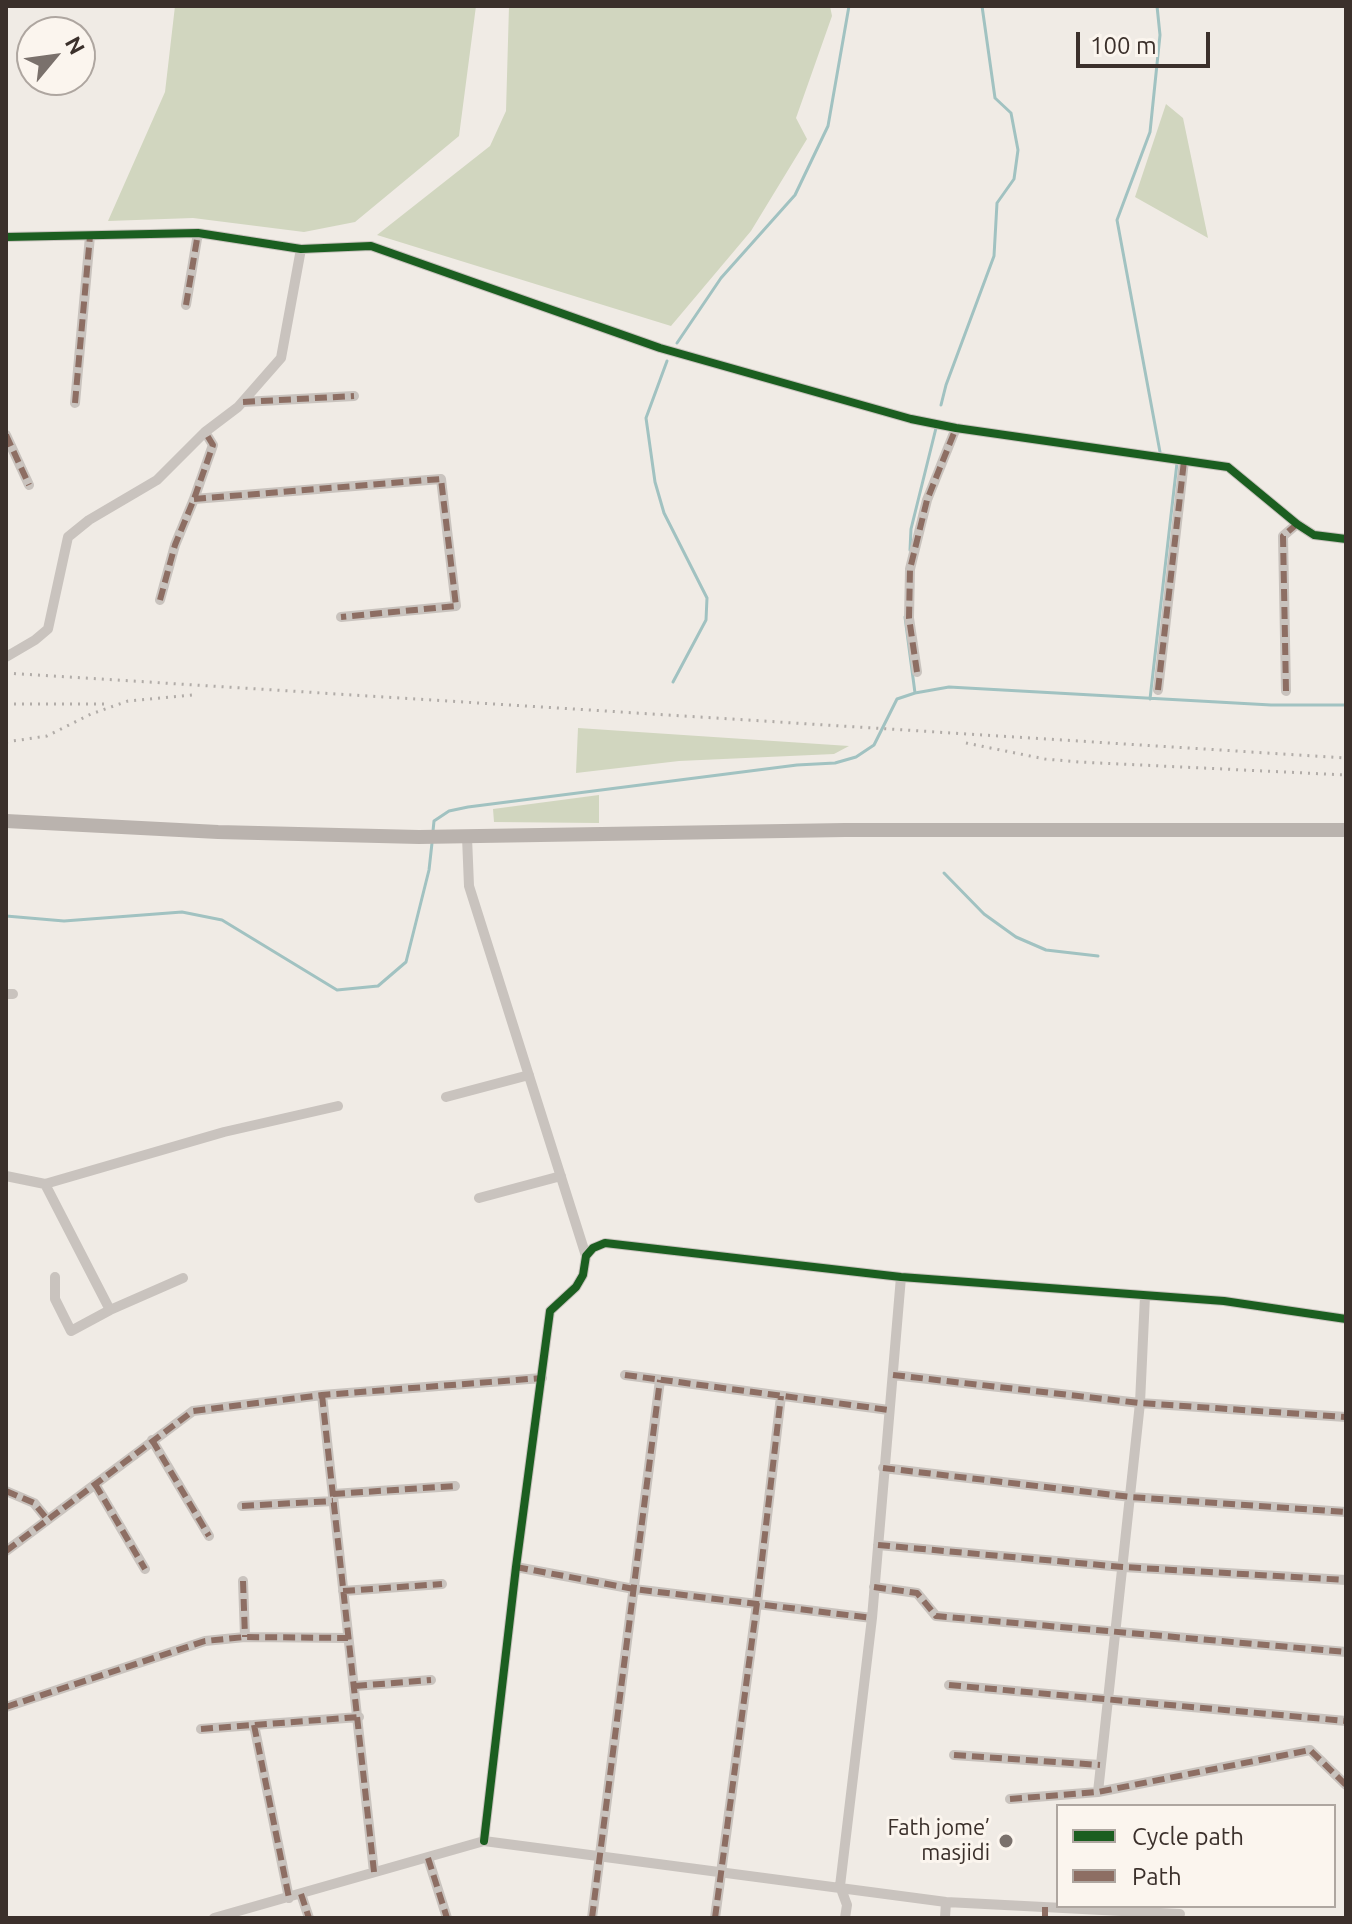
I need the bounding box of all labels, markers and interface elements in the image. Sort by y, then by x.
north arrow [16,16,96,96]
scale bar [1080,16,1214,66]
text: N [61,32,91,58]
text: 100 m [1090,32,1157,59]
legend [1056,1804,1336,1908]
place label: Fath jome’ masjidi [888,1815,990,1866]
text: Cycle path [1132,1823,1244,1850]
marker: Fath jome’ masjidi [997,1832,1015,1850]
text: Path [1132,1863,1182,1890]

